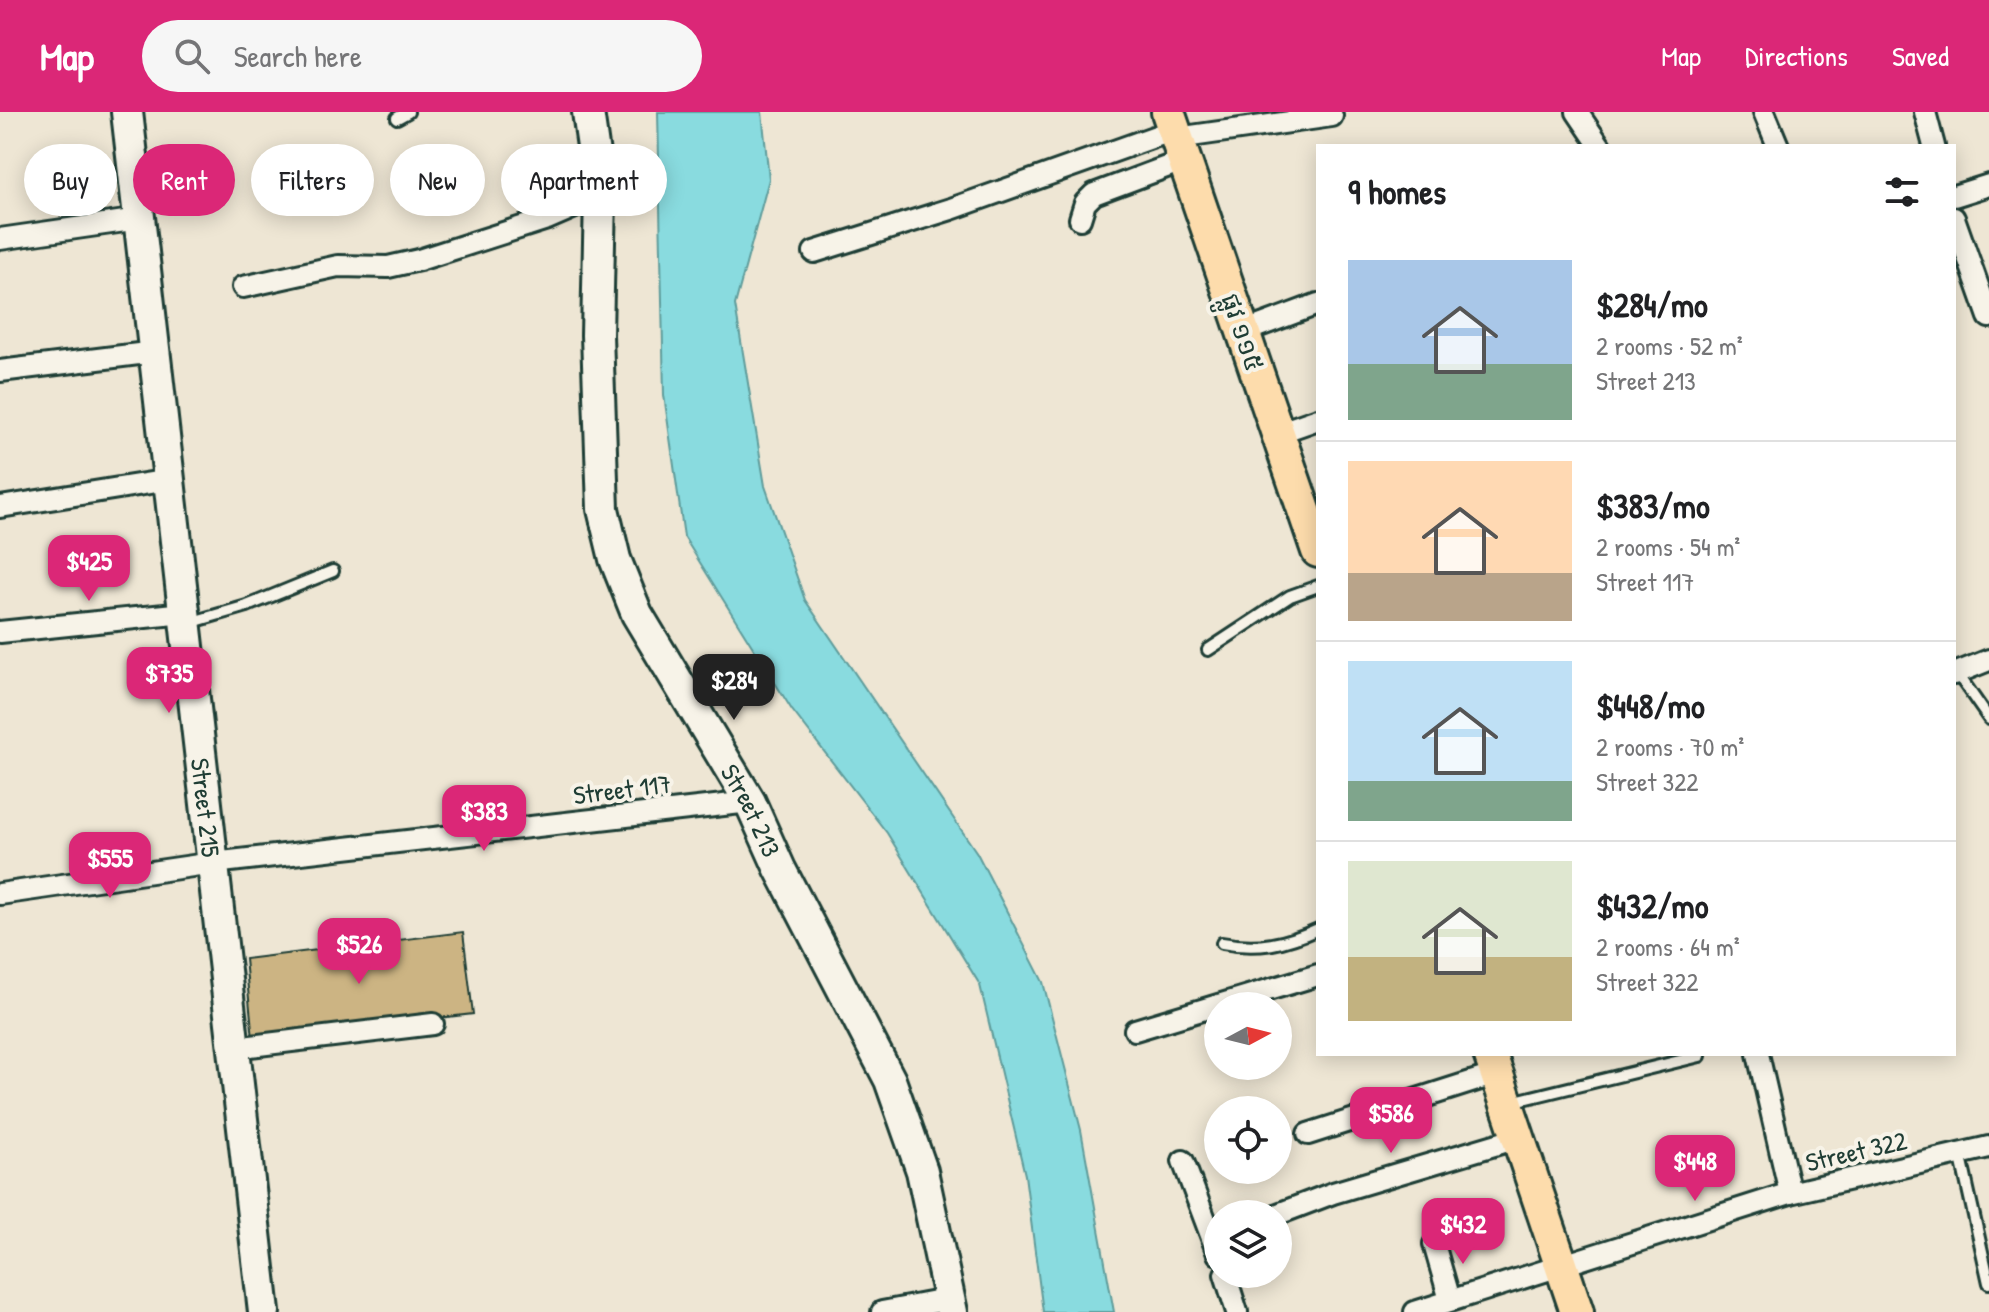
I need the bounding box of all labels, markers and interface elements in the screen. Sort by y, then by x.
search box [142,20,702,92]
text: Map [40,30,94,82]
icon: search [170,34,214,78]
text: Search here [234,36,362,76]
text: Map [1661,37,1701,75]
text: Directions [1745,37,1848,75]
text: Saved [1892,37,1949,75]
chip: Buy [24,144,117,216]
chip: Rent [133,144,235,216]
chip: Filters [251,144,374,216]
chip: New [390,144,485,216]
chip: Apartment [501,144,667,216]
text: 9 homes [1348,169,1446,215]
icon: filters [1880,170,1924,214]
text: $284/mo [1596,282,1708,328]
street label: ផ្លូវ ១១៥ [1207,288,1273,378]
icon: home [1412,292,1508,388]
text: 2 rooms · 52 m² [1596,328,1743,363]
text: Street 213 [1596,363,1696,398]
text: $383/mo [1596,483,1710,529]
icon: home [1412,493,1508,589]
text: 2 rooms · 54 m² [1596,529,1740,564]
pin: $425 [42,535,136,603]
text: $425 [66,543,112,578]
text: Street 117 [1596,564,1694,599]
pin: $735 [122,647,216,715]
pin: $284 [687,654,781,722]
text: $735 [145,655,193,690]
text: $284 [711,662,757,697]
text: $448/mo [1596,683,1705,729]
icon: home [1412,693,1508,789]
text: 2 rooms · 70 m² [1596,729,1744,764]
street label: Street 215 [183,756,229,859]
street label: Street 213 [713,757,790,862]
text: Street 322 [1596,764,1699,799]
street label: Street 117 [571,766,673,812]
pin: $383 [437,785,531,853]
text: $383 [460,793,508,828]
pin: $555 [63,832,157,900]
text: $555 [87,840,133,875]
text: $432/mo [1596,883,1708,929]
icon: home [1412,893,1508,989]
pin: $526 [312,918,406,986]
text: $526 [336,926,382,961]
text: 2 rooms · 64 m² [1596,929,1740,964]
text: Street 322 [1596,964,1699,999]
north arrow [1204,992,1292,1080]
map controls [1204,992,1292,1288]
pin: $586 [1344,1087,1438,1155]
text: $586 [1368,1095,1414,1130]
button: locate [1204,1096,1292,1184]
street label: Street 322 [1802,1122,1910,1180]
pin: $448 [1648,1135,1742,1203]
text: $448 [1673,1143,1717,1178]
pin: $432 [1416,1198,1510,1266]
button: layers [1204,1200,1292,1288]
text: $432 [1440,1206,1486,1241]

